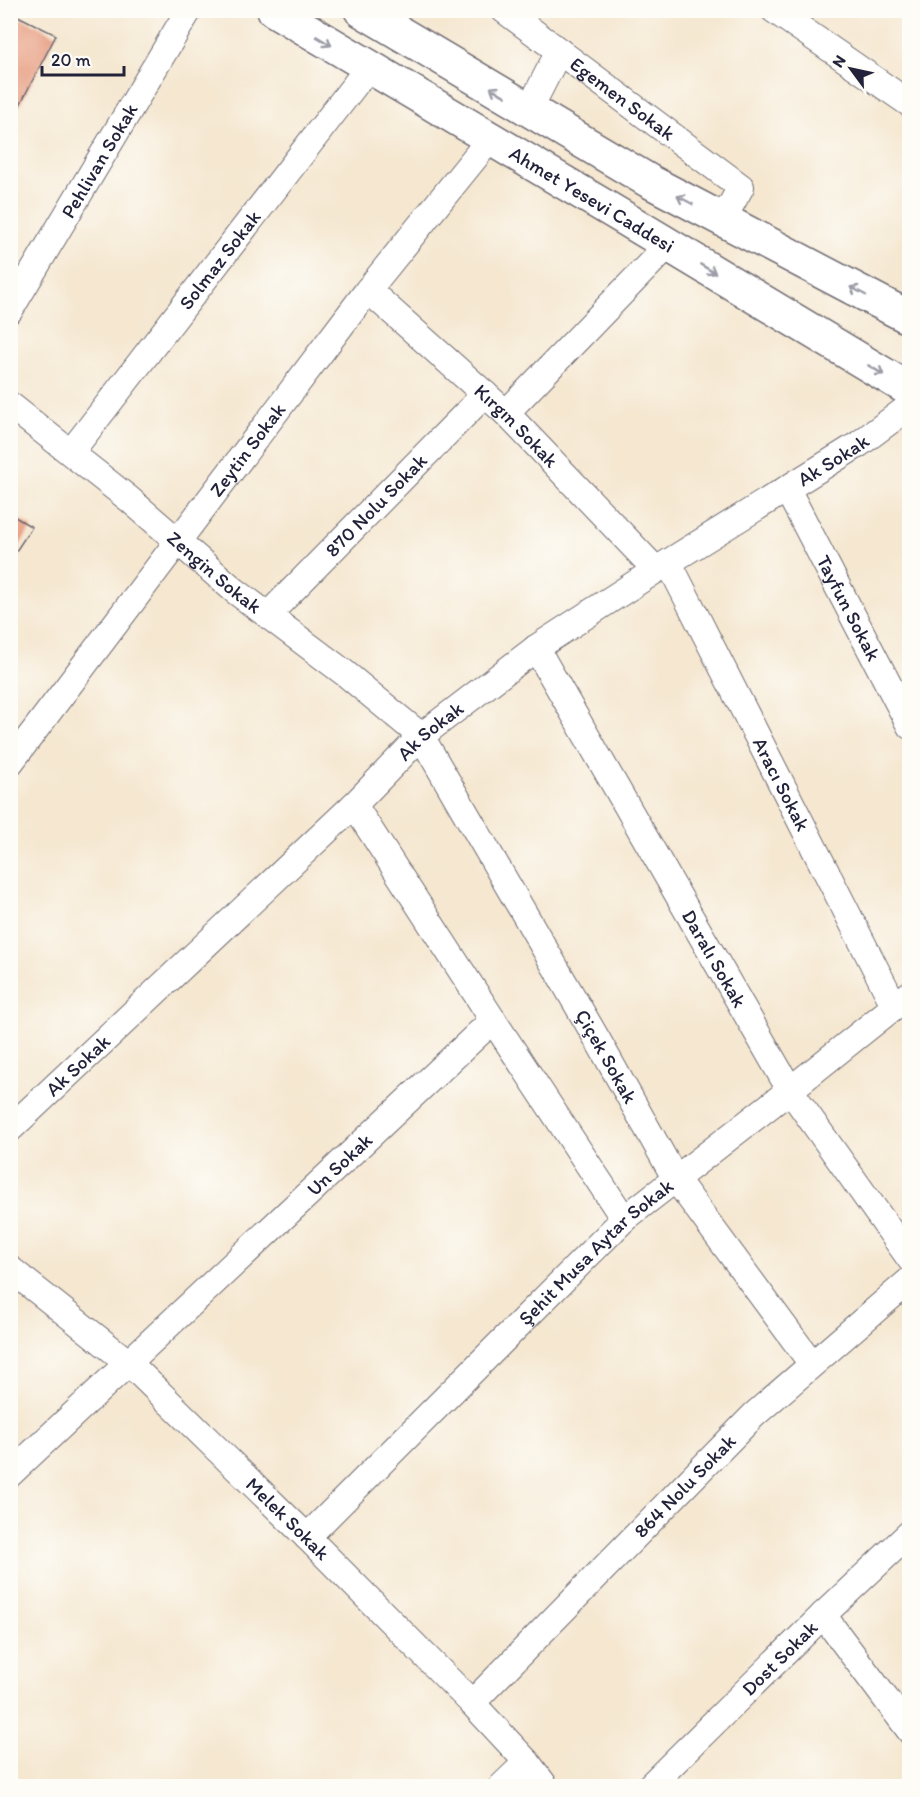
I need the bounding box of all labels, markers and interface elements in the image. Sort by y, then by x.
one-way arrow [315,35,332,47]
scale bar [42,39,124,77]
north arrow [821,39,881,99]
text: 20 m [51,49,91,71]
text: N [828,51,850,71]
street label: Egemen Sokak [565,52,680,145]
one-way arrow [490,85,507,97]
street label: Pehlivan Sokak [56,98,143,222]
street label: Ahmet Yesevi Caddesi [505,141,679,258]
one-way arrow [677,194,695,205]
street label: Solmaz Sokak [174,205,266,314]
one-way arrow [699,264,716,276]
one-way arrow [849,285,867,296]
one-way arrow [867,364,884,376]
street label: Kırgın Sokak [469,379,564,473]
street label: Zeytin Sokak [204,398,290,501]
street label: Ak Sokak [793,428,874,491]
street label: 870 Nolu Sokak [320,448,432,562]
street label: Zengin Sokak [162,526,266,618]
street label: Tayfun Sokak [811,551,886,665]
street label: Ak Sokak [392,696,469,766]
street label: Aracı Sokak [748,733,815,835]
street label: Daralı Sokak [677,905,752,1011]
street label: Çiçek Sokak [570,1005,643,1108]
street label: Ak Sokak [41,1029,115,1101]
street label: Un Sokak [302,1128,378,1201]
street label: Şehit Musa Aytar Sokak [513,1173,678,1330]
street label: 864 Nolu Sokak [629,1429,741,1543]
street label: Melek Sokak [241,1472,335,1565]
street label: Dost Sokak [737,1615,823,1701]

